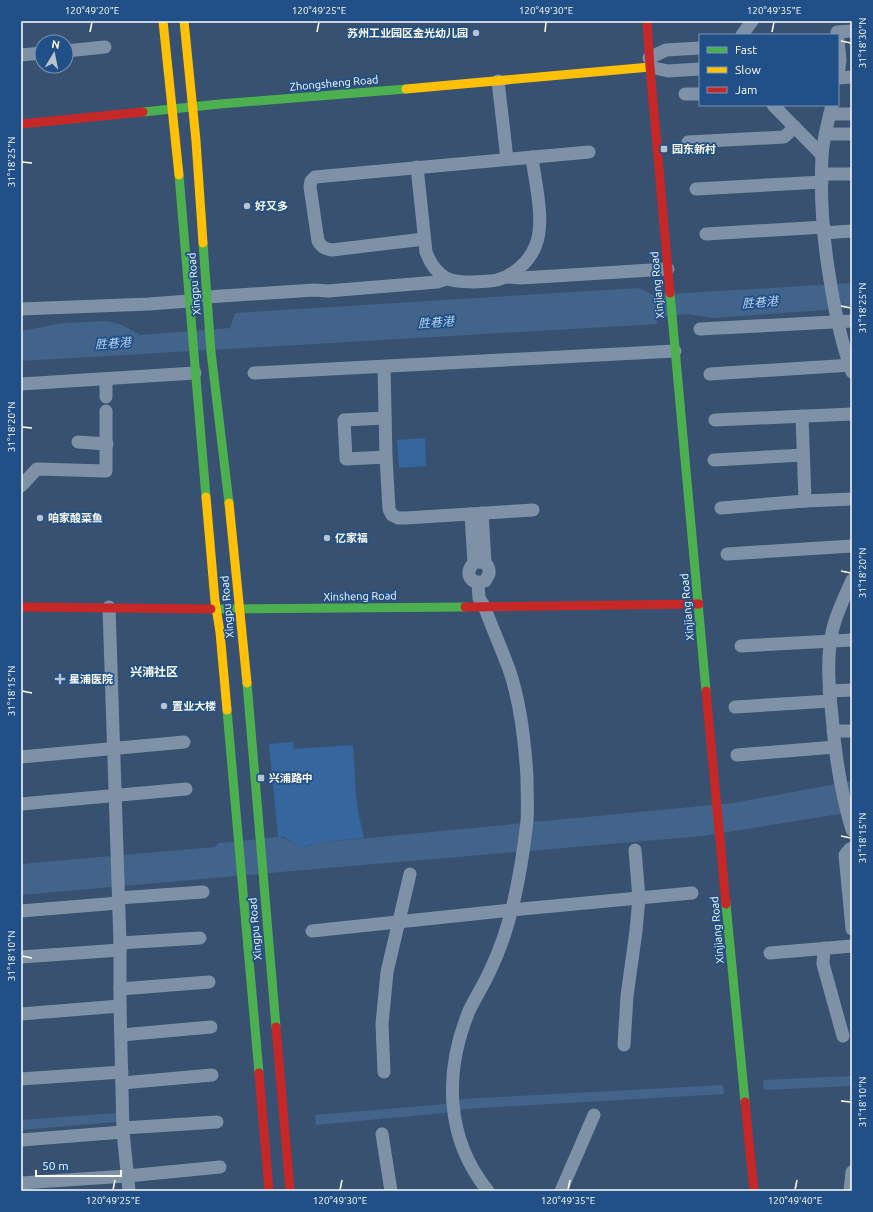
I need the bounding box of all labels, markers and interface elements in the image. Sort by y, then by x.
text: 120°49'20"E [65,5,120,16]
text: 120°49'25"E [292,5,347,16]
text: 120°49'30"E [519,5,574,16]
text: 120°49'35"E [747,5,802,16]
text: 31°18'30"N [857,18,868,68]
place label: 苏州工业园区金光幼儿园 [347,27,468,39]
marker: 苏州工业园区金光幼儿园 [471,28,481,38]
north arrow [34,34,74,74]
legend [699,34,839,106]
text: N [51,38,61,51]
text: Fast [735,43,757,56]
text: Slow [735,63,761,76]
street label: Zhongsheng Road [289,73,379,93]
text: Jam [735,83,757,96]
text: 31°18'25"N [6,137,17,187]
place label: 园东新村 [672,143,716,155]
marker: 园东新村 [659,144,669,154]
place label: 好又多 [255,200,288,212]
marker: 好又多 [242,201,252,211]
street label: Xinjiang Road [648,251,666,319]
street label: Xingpu Road [185,252,203,316]
text: 31°18'25"N [857,283,868,333]
water label: 胜巷港 [742,294,780,310]
water label: 胜巷港 [418,314,456,330]
water label: 胜巷港 [95,335,133,351]
text: 31°18'20"N [6,402,17,452]
place label: 咱家酸菜鱼 [48,512,103,524]
marker: 咱家酸菜鱼 [35,513,45,523]
place label: 亿家福 [335,532,368,544]
marker: 亿家福 [322,533,332,543]
text: 31°18'20"N [857,548,868,598]
street label: Xinjiang Road [678,573,696,641]
street label: Xingpu Road [218,575,236,639]
street label: Xinsheng Road [323,589,397,603]
district label: 兴浦社区 [130,665,178,678]
text: 31°18'15"N [6,666,17,716]
marker: 星浦医院 [54,673,66,685]
place label: 星浦医院 [69,673,113,685]
place label: 置业大楼 [172,700,216,712]
marker: 置业大楼 [159,701,169,711]
place label: 兴浦路中 [269,772,313,784]
marker: 兴浦路中 [256,773,266,783]
text: 31°18'15"N [857,813,868,863]
street label: Xinjiang Road [708,896,726,964]
street label: Xingpu Road [246,897,264,961]
text: 31°18'10"N [6,931,17,981]
text: 31°18'10"N [857,1077,868,1127]
scale bar [36,1152,121,1178]
text: 50 m [42,1159,69,1172]
text: 120°49'25"E [86,1195,141,1206]
text: 120°49'30"E [313,1195,368,1206]
text: 120°49'35"E [541,1195,596,1206]
text: 120°49'40"E [768,1195,823,1206]

